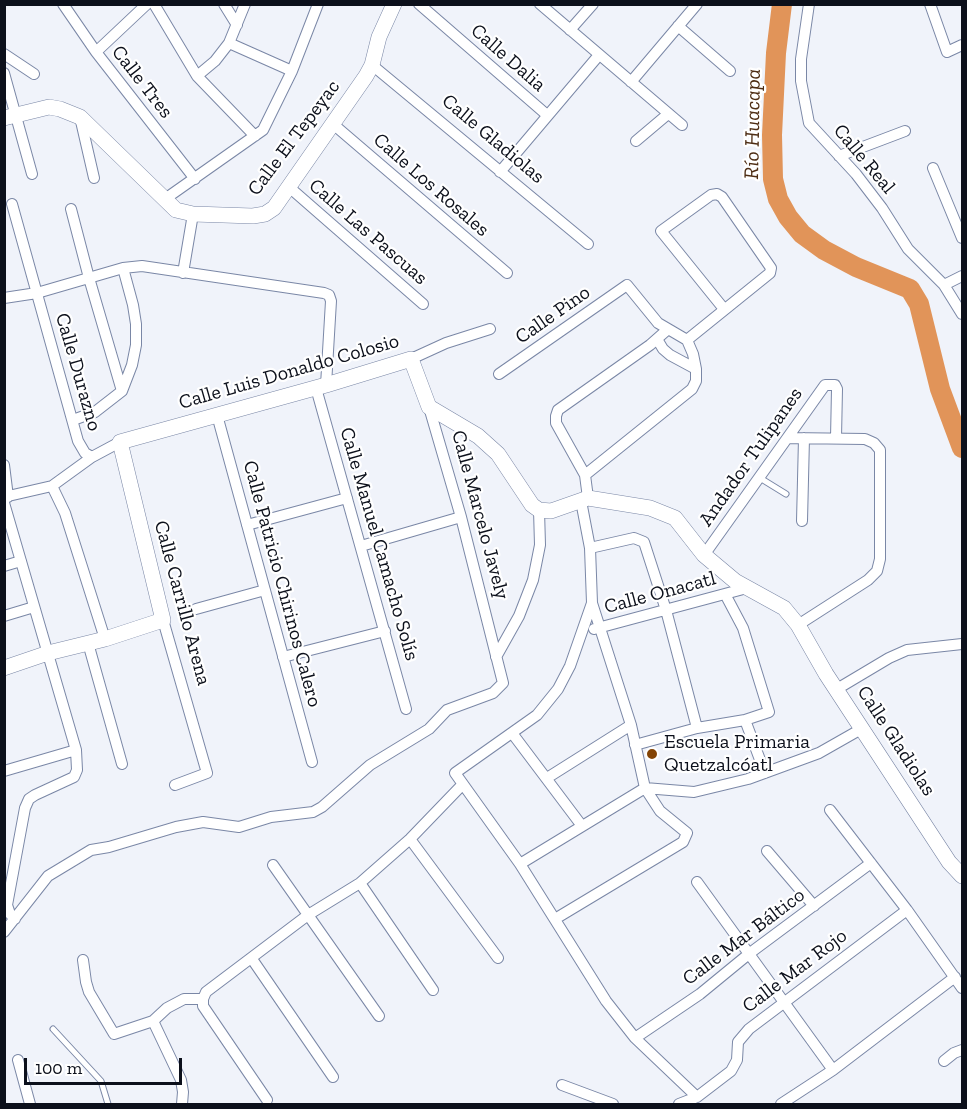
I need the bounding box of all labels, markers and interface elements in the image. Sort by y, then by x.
street label: Calle Dalia [466,19,550,97]
street label: Calle Tres [106,41,178,123]
water label: Río Huacapa [739,68,767,180]
street label: Calle El Tepeyac [243,75,345,201]
street label: Calle Gladiolas [437,89,549,189]
street label: Calle Real [828,119,900,199]
street label: Calle Los Rosales [368,128,494,242]
street label: Calle Las Pascuas [304,174,432,290]
street label: Calle Pino [511,281,595,349]
street label: Calle Durazno [50,310,106,434]
street label: Calle Luis Donaldo Colosio [176,329,402,415]
street label: Andador Tulipanes [694,383,808,531]
street label: Calle Manuel Camacho Solís [334,425,424,663]
street label: Calle Marcelo Javely [446,428,514,602]
street label: Calle Patricio Chirinos Calero [238,458,326,710]
street label: Calle Carrillo Arena [148,518,216,688]
street label: Calle Onacatl [602,567,718,619]
street label: Calle Gladiolas [851,681,941,801]
place label: Escuela Primaria Quetzalcóatl [664,730,810,777]
marker: Escuela Primaria Quetzalcóatl [645,747,659,761]
street label: Calle Mar Báltico [678,883,810,991]
street label: Calle Mar Rojo [738,924,852,1018]
scale bar [27,1046,184,1084]
text: 100 m [35,1057,82,1079]

